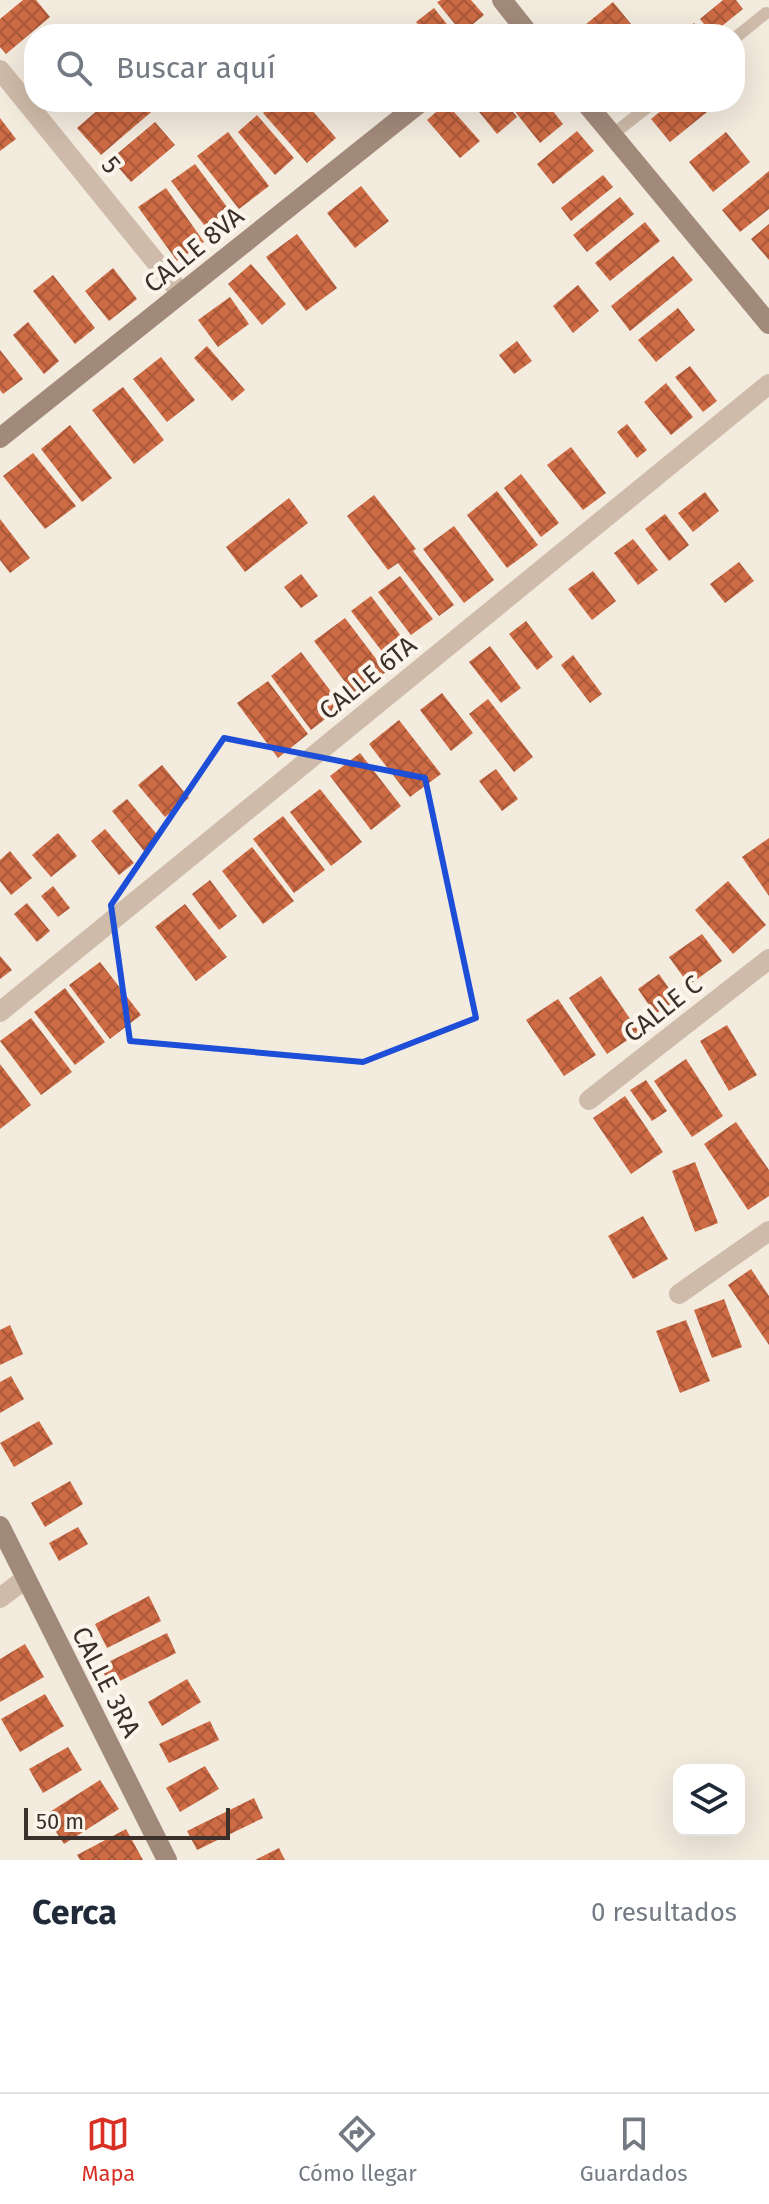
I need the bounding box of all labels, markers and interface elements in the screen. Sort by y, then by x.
search box [24,24,745,112]
icon: search [52,46,96,90]
text: Buscar aquí [116,50,276,86]
street label: 5 [95,150,127,180]
street label: CALLE 8VA [138,200,250,300]
street label: CALLE 6TA [313,629,423,726]
street label: CALLE C [618,969,709,1049]
street label: CALLE 3RA [65,1622,147,1742]
map controls [673,1764,745,1836]
button: layers [673,1764,745,1836]
scale bar [24,1804,230,1840]
text: 50 m [36,1808,84,1835]
text: Cerca [32,1892,117,1933]
text: 0 resultados [591,1897,737,1928]
tab: Mapa [81,2112,135,2187]
tab: Cómo llegar [298,2112,417,2187]
tab: Guardados [580,2112,688,2187]

